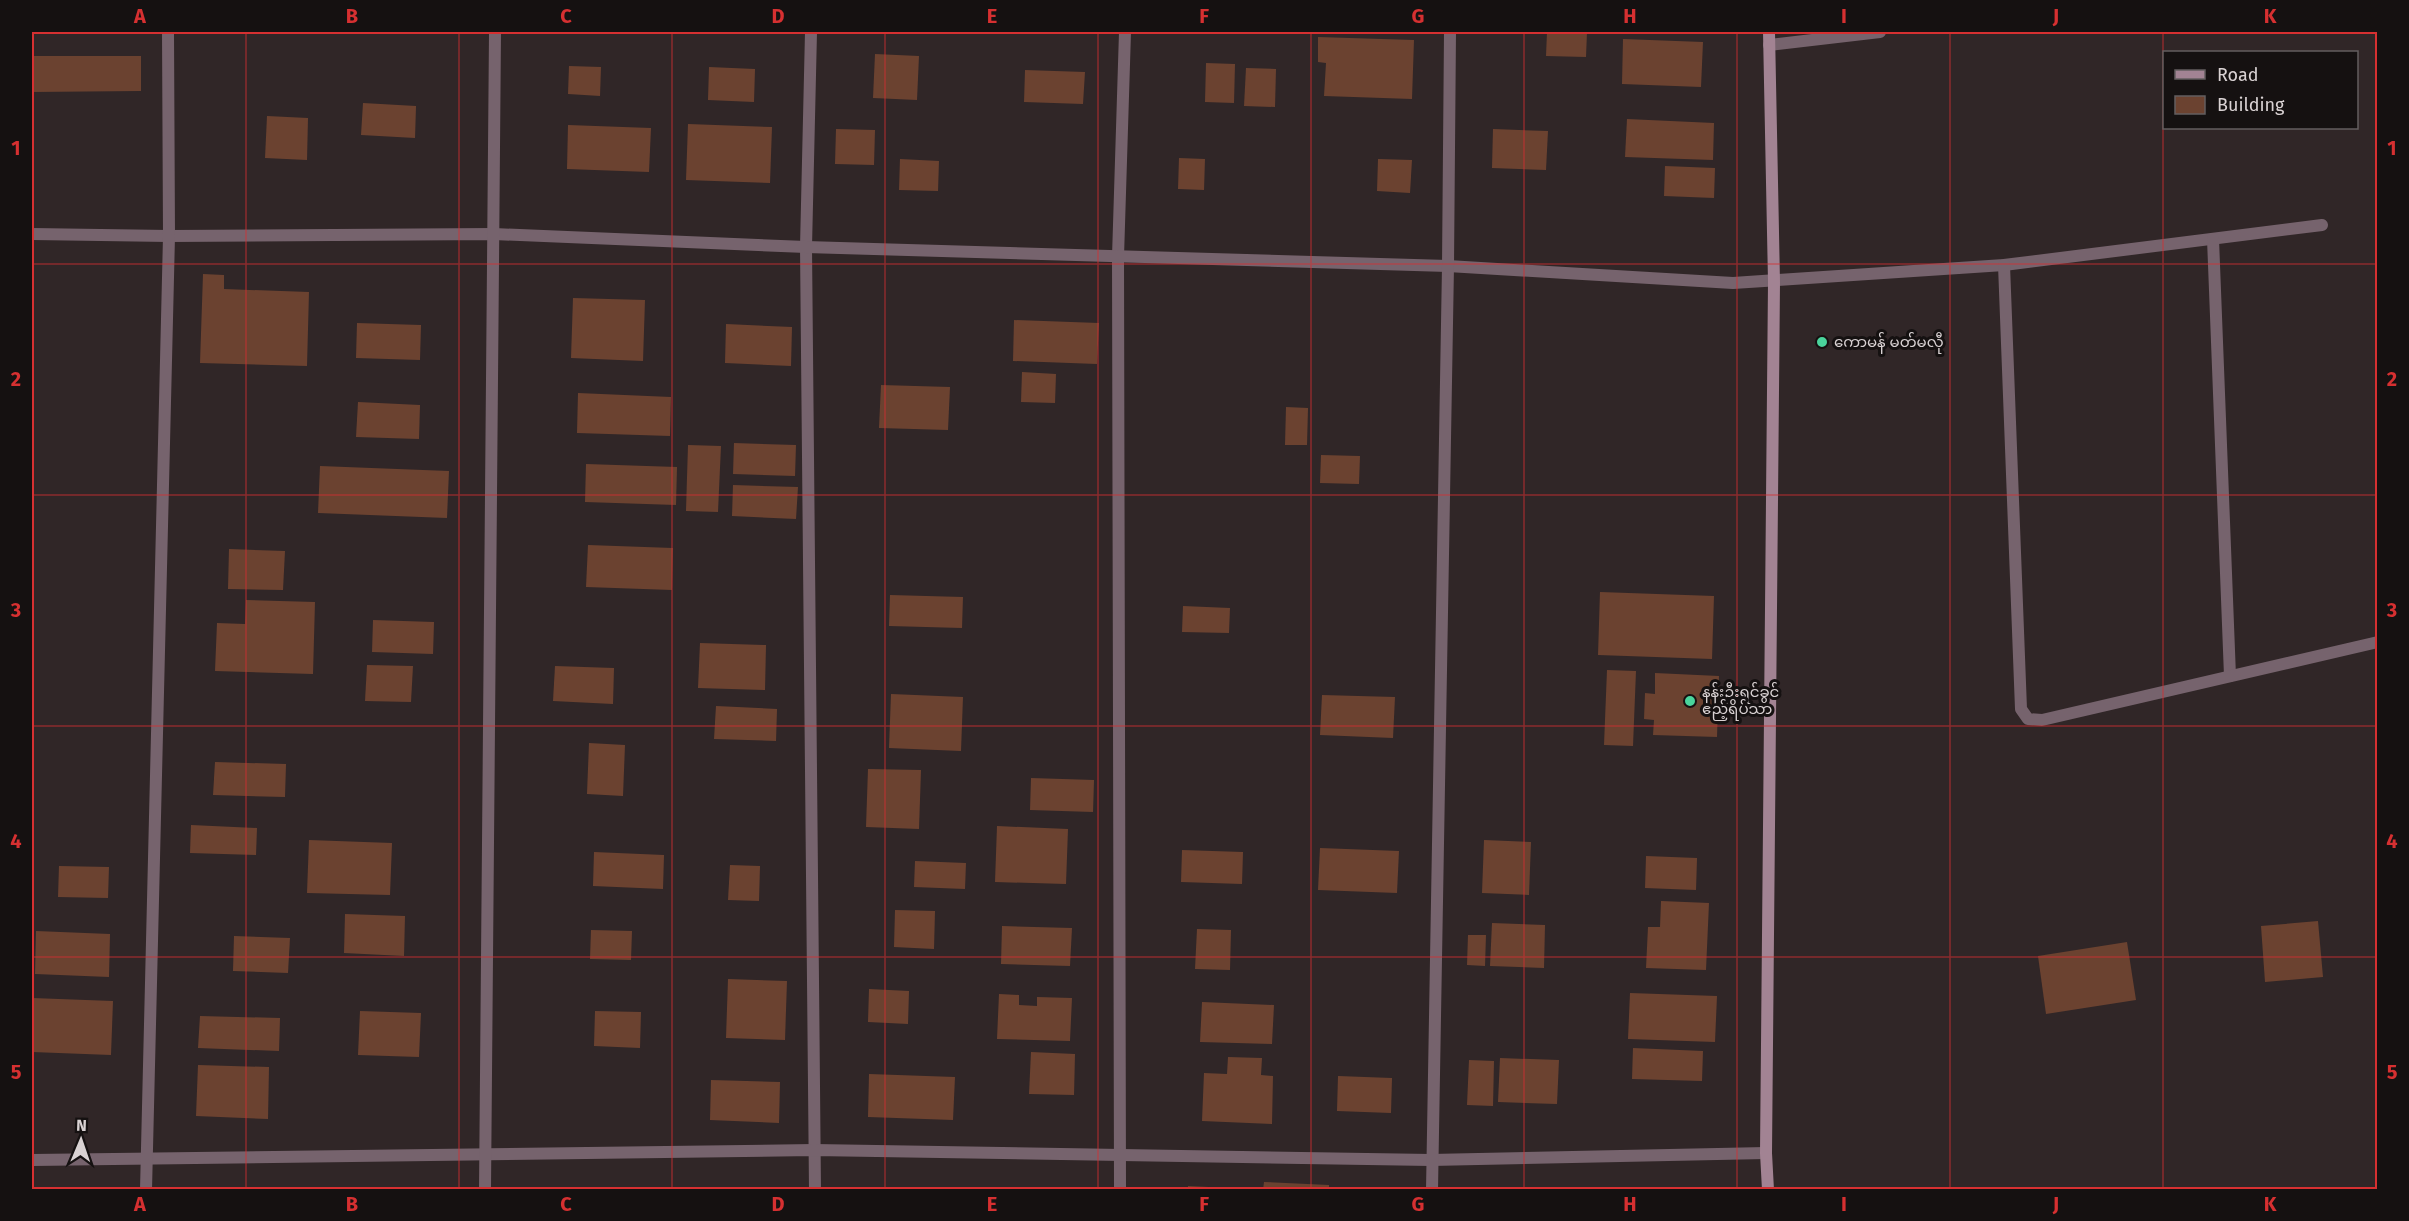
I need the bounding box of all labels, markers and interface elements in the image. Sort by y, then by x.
text: A [133,4,147,28]
text: B [346,4,358,28]
text: C [560,4,572,28]
text: D [771,4,785,28]
text: E [987,4,997,28]
text: F [1199,4,1209,28]
text: G [1412,4,1424,28]
text: H [1623,4,1637,28]
text: I [1841,4,1847,28]
text: J [2052,4,2059,28]
text: K [2264,4,2277,28]
legend [2163,51,2358,129]
text: Road [2217,64,2259,86]
text: Building [2217,94,2285,116]
text: 1 [11,136,21,160]
text: 1 [2387,136,2397,160]
place label: ကောမန် မတ်မလီု [1834,332,1944,354]
marker: ကောမန် မတ်မလီု [1815,335,1829,349]
text: 2 [11,367,21,391]
text: 2 [2387,367,2397,391]
text: 3 [10,598,21,622]
text: 3 [2386,598,2397,622]
place label: နန်းဦးရင်ခွင် ဧည့်ရိပ်သာ [1702,682,1779,721]
marker: နန်းဦးရင်ခွင် ဧည့်ရိပ်သာ [1683,694,1697,708]
text: 4 [10,829,22,853]
text: 4 [2386,829,2398,853]
text: 5 [11,1060,22,1084]
text: 5 [2387,1060,2398,1084]
north arrow [51,1110,111,1170]
text: N [76,1116,87,1135]
text: A [133,1192,147,1216]
text: B [346,1192,358,1216]
text: C [560,1192,572,1216]
text: D [771,1192,785,1216]
text: E [987,1192,997,1216]
text: F [1199,1192,1209,1216]
text: G [1412,1192,1424,1216]
text: H [1623,1192,1637,1216]
text: I [1841,1192,1847,1216]
text: J [2052,1192,2059,1216]
text: K [2264,1192,2277,1216]

